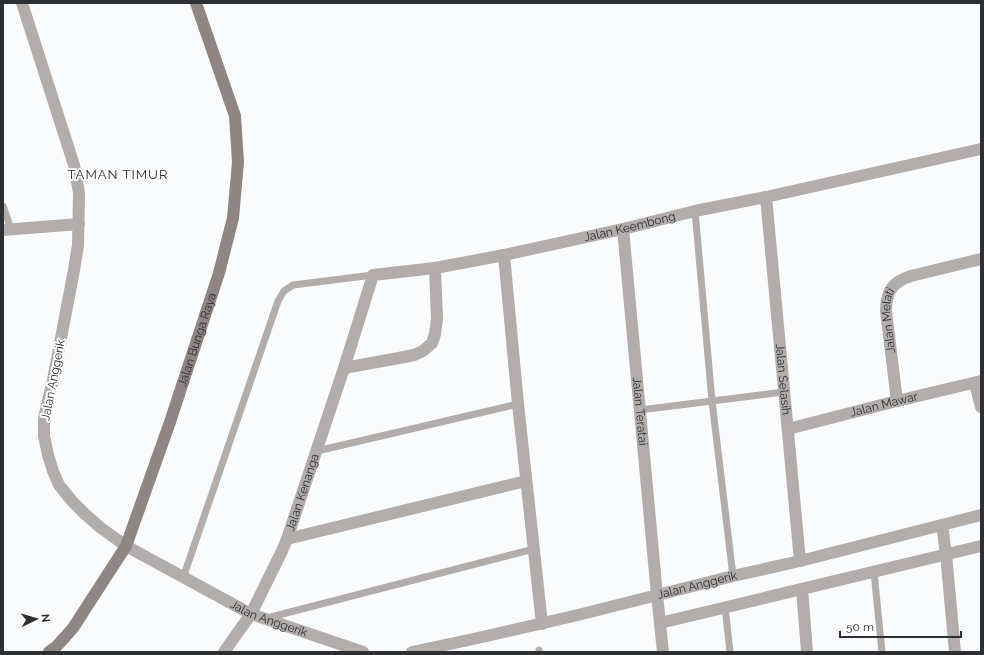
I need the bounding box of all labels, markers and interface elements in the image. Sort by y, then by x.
district label: TAMAN TIMUR [68,167,168,182]
street label: Jalan Keembong [583,209,677,244]
street label: Jalan Melati [879,285,898,354]
street label: Jalan Bunga Raya [175,291,219,389]
street label: Jalan Anggerik [38,338,68,422]
street label: Jalan Selasih [773,343,793,416]
street label: Jalan Teratai [630,376,650,446]
street label: Jalan Mawar [849,389,920,420]
street label: Jalan Kenanga [283,452,322,533]
street label: Jalan Anggerik [656,568,739,602]
street label: Jalan Anggerik [228,597,310,640]
north arrow [16,599,56,639]
text: N [39,613,52,623]
scale bar [840,613,961,639]
text: 50 m [846,620,874,634]

